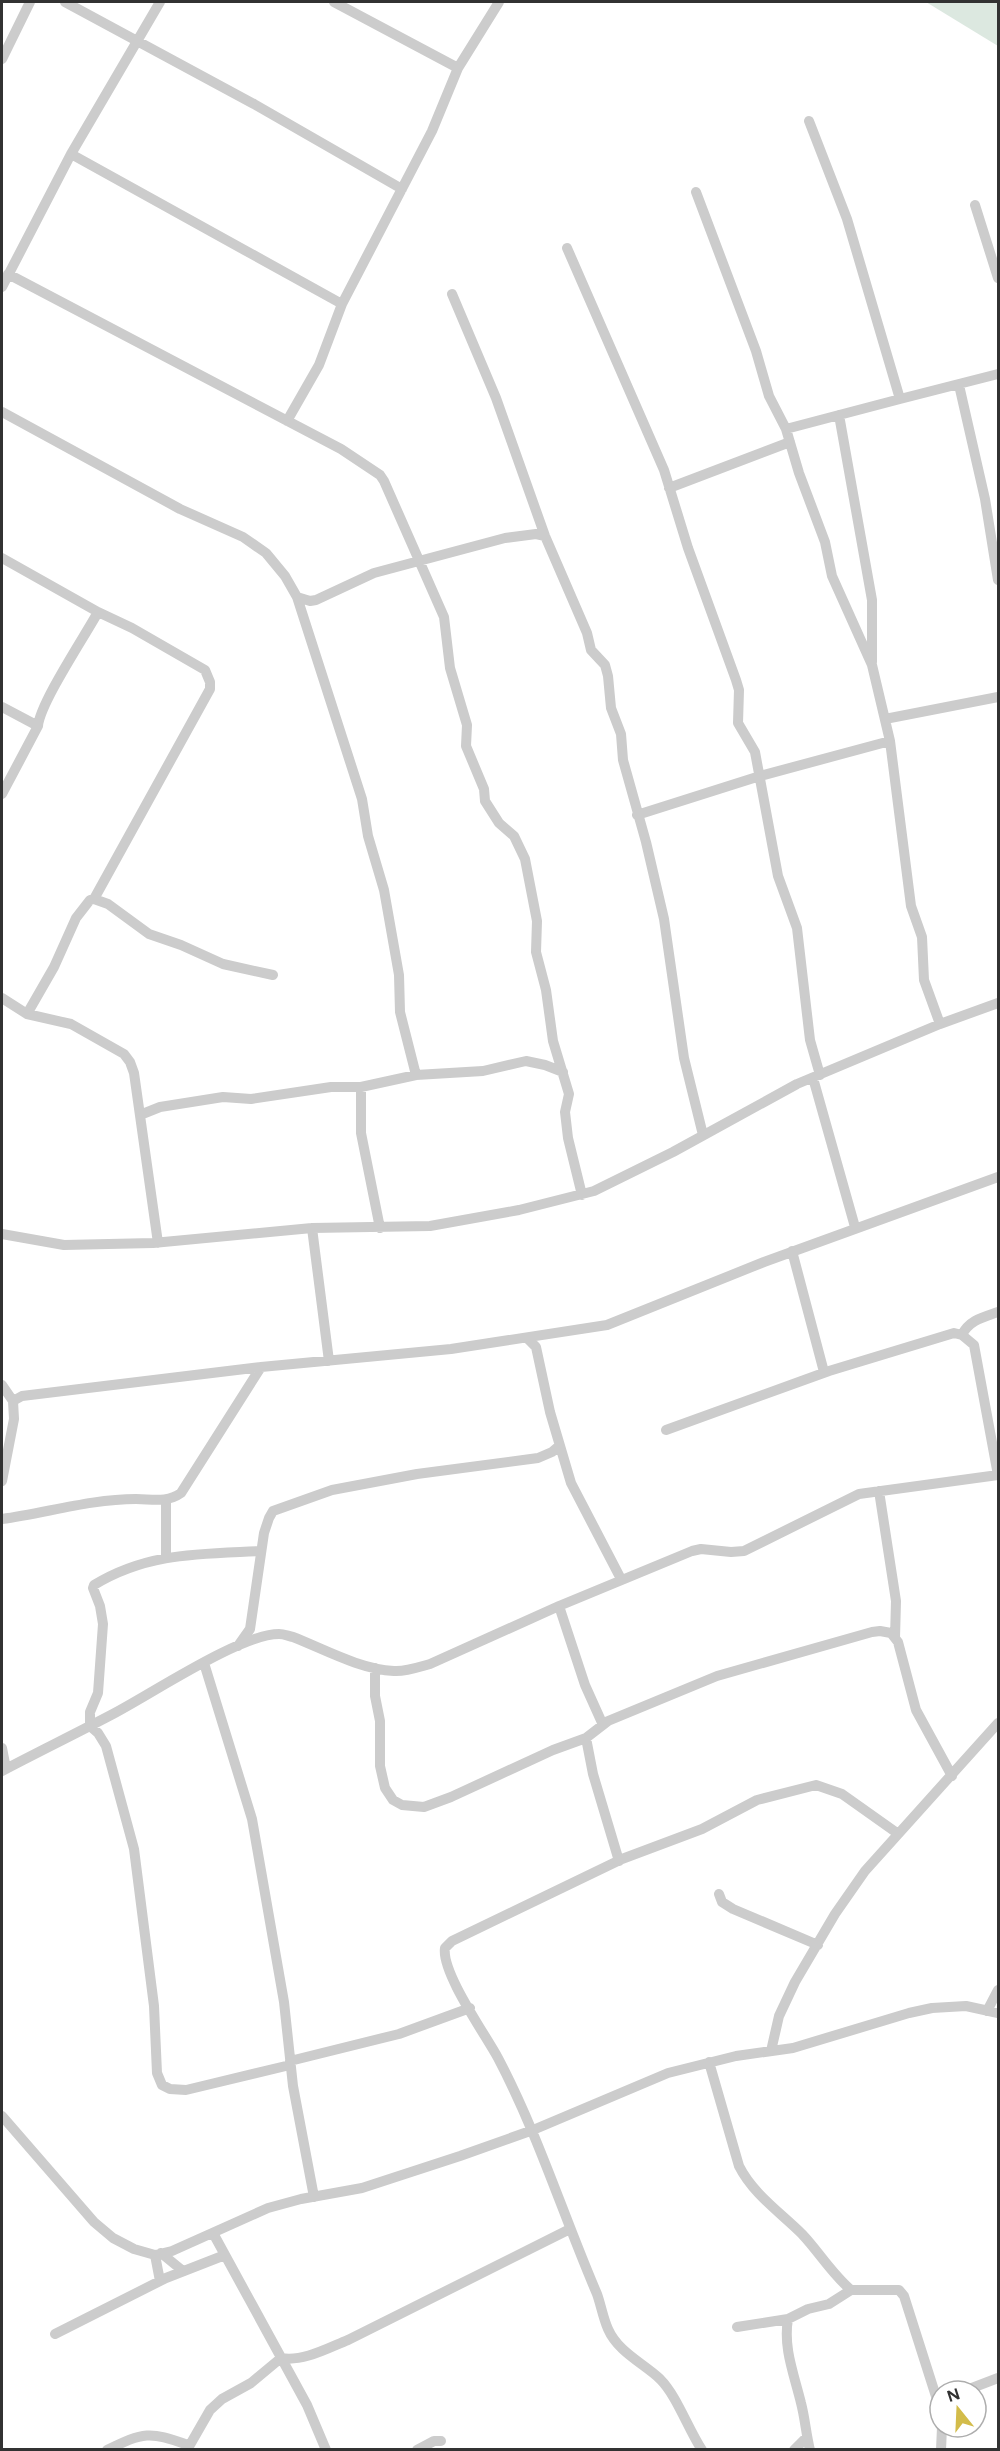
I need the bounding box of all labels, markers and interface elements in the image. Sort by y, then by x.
north arrow [928,2379,988,2439]
text: N [945,2384,962,2406]

